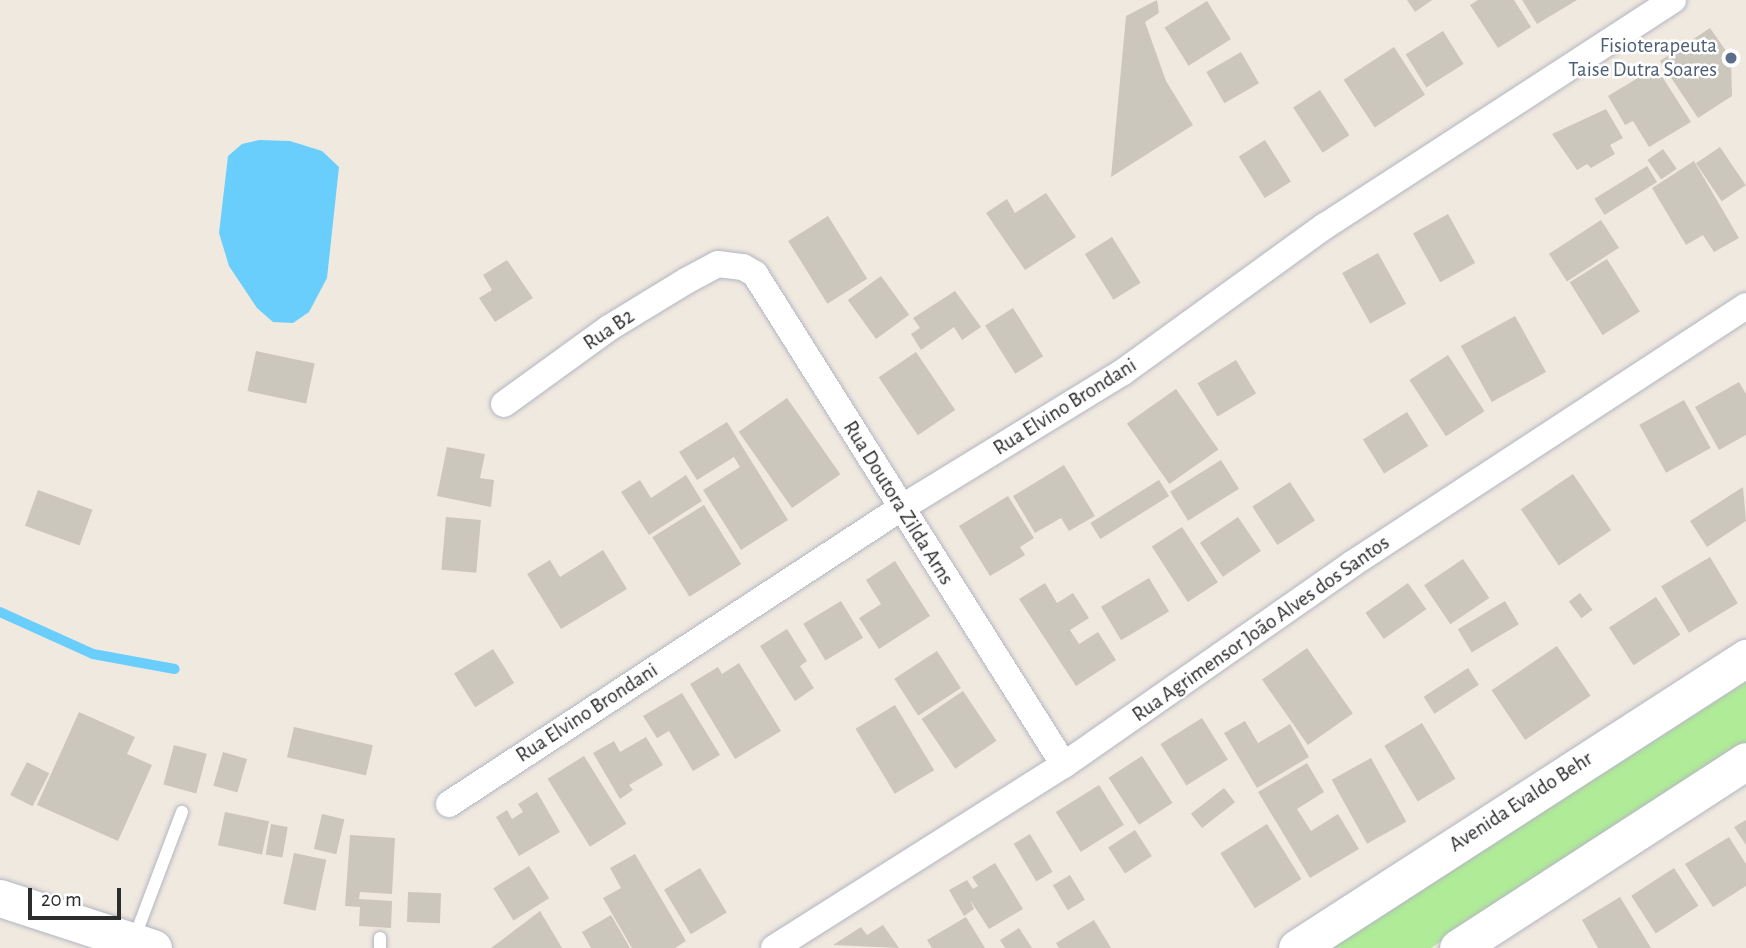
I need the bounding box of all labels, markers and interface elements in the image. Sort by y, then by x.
place label: Fisioterapeuta Taise Dutra Soares [1568,33,1717,83]
marker: Fisioterapeuta Taise Dutra Soares [1723,50,1739,66]
street label: Rua B2 [579,304,639,356]
street label: Rua Elvino Brondani [989,353,1141,461]
street label: Rua Doutora Zilda Arns [837,416,959,590]
street label: Rua Agrimensor João Alves dos Santos [1128,530,1394,728]
street label: Rua Elvino Brondani [511,658,663,768]
street label: Avenida Evaldo Behr [1445,746,1597,858]
scale bar [32,874,124,918]
text: 20 m [41,889,82,910]

